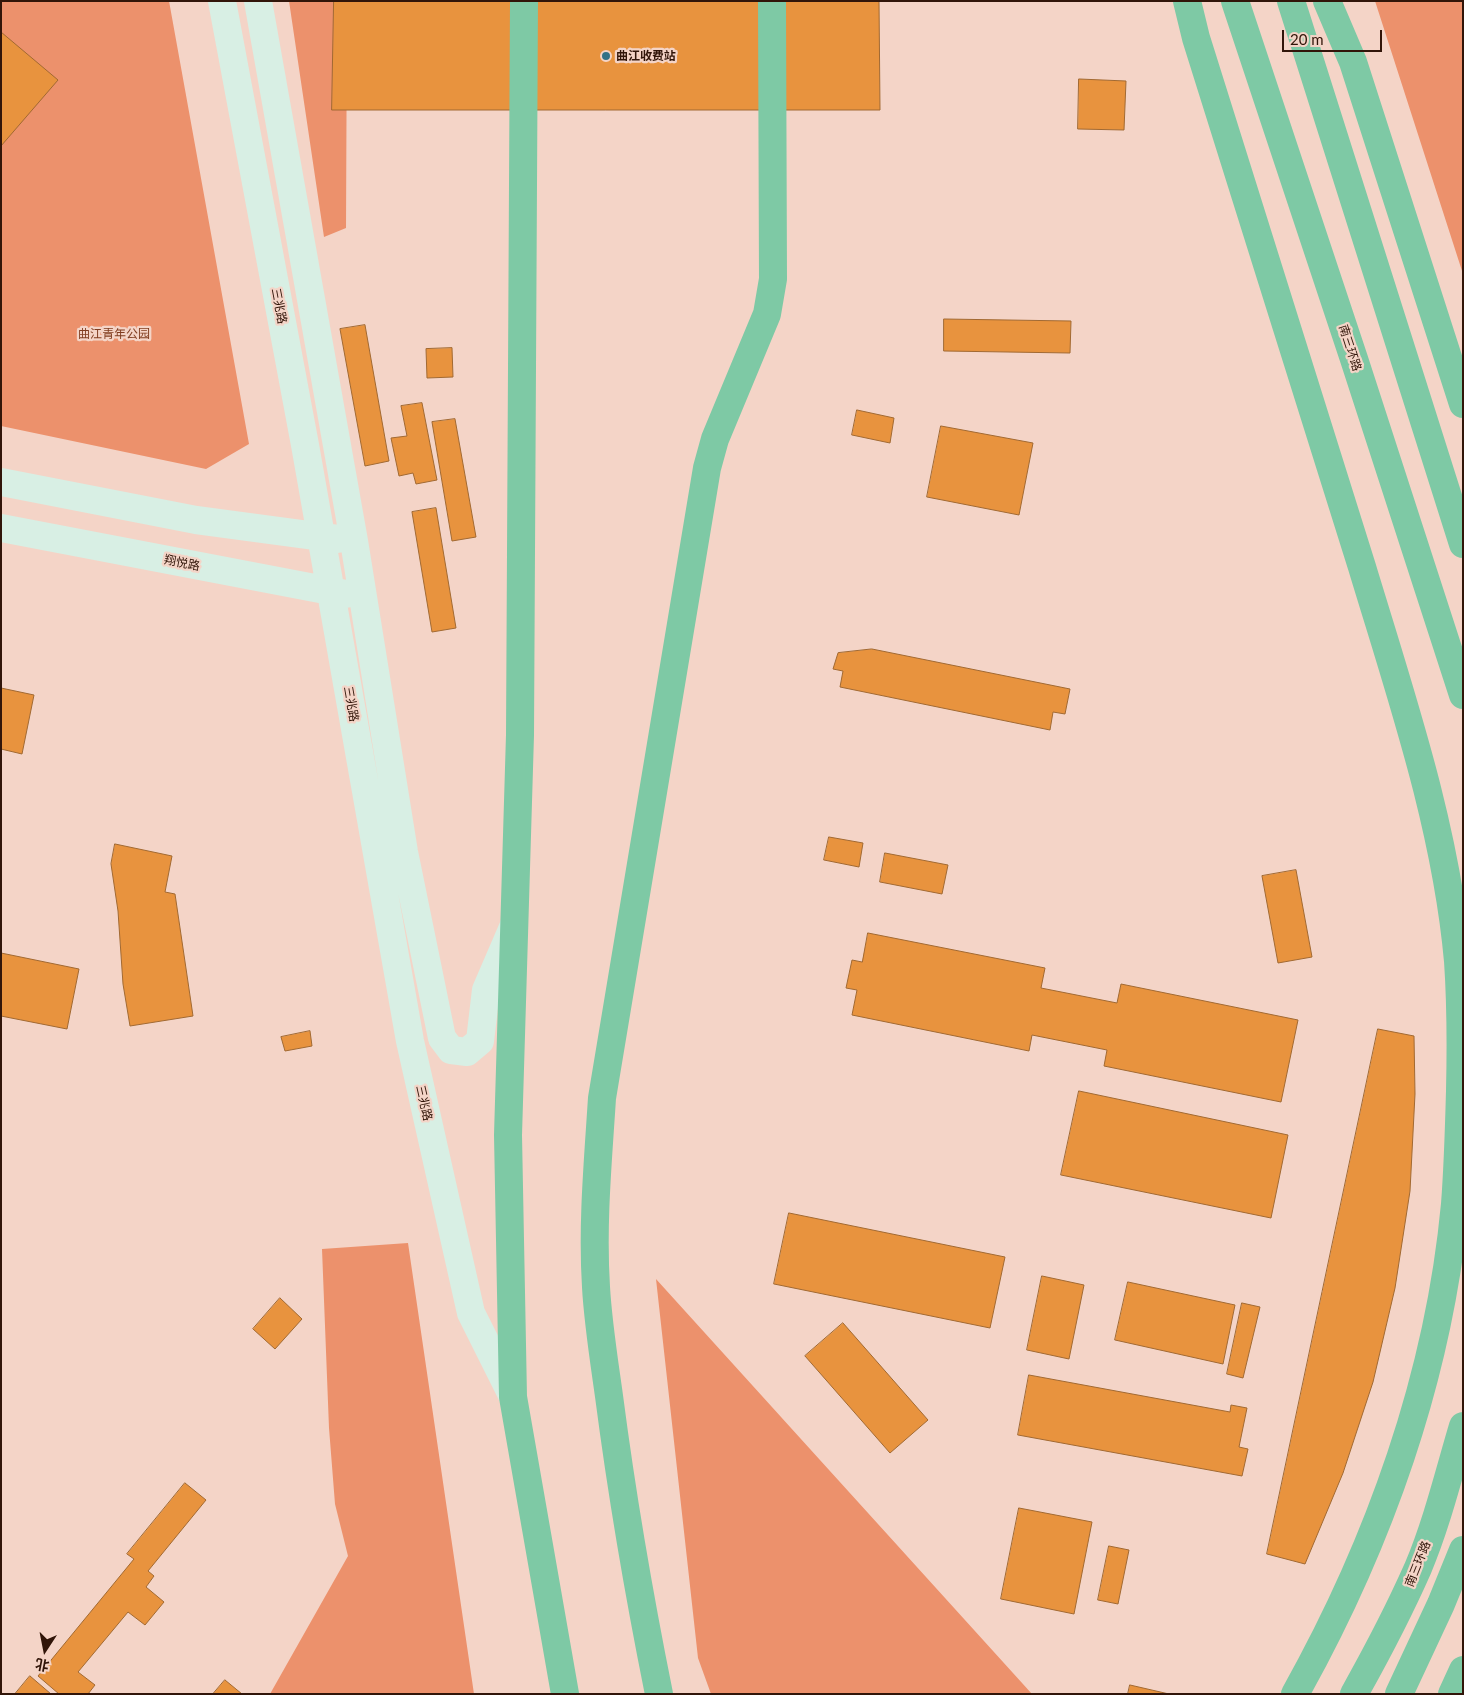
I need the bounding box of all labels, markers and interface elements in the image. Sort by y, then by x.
scale bar [1284,20,1384,52]
text: 20 m [1290,30,1324,48]
place label: 曲江收费站 [616,49,676,63]
marker: 曲江收费站 [600,50,612,62]
street label: 三兆路 [268,287,290,325]
street label: 南三环路 [1336,323,1364,373]
park label: 曲江青年公园 [78,327,150,341]
street label: 翔悦路 [163,552,201,574]
street label: 三兆路 [341,685,361,723]
street label: 三兆路 [413,1084,435,1122]
street label: 南三环路 [1402,1539,1434,1589]
north arrow [20,1625,70,1675]
text: 北 [34,1656,51,1675]

